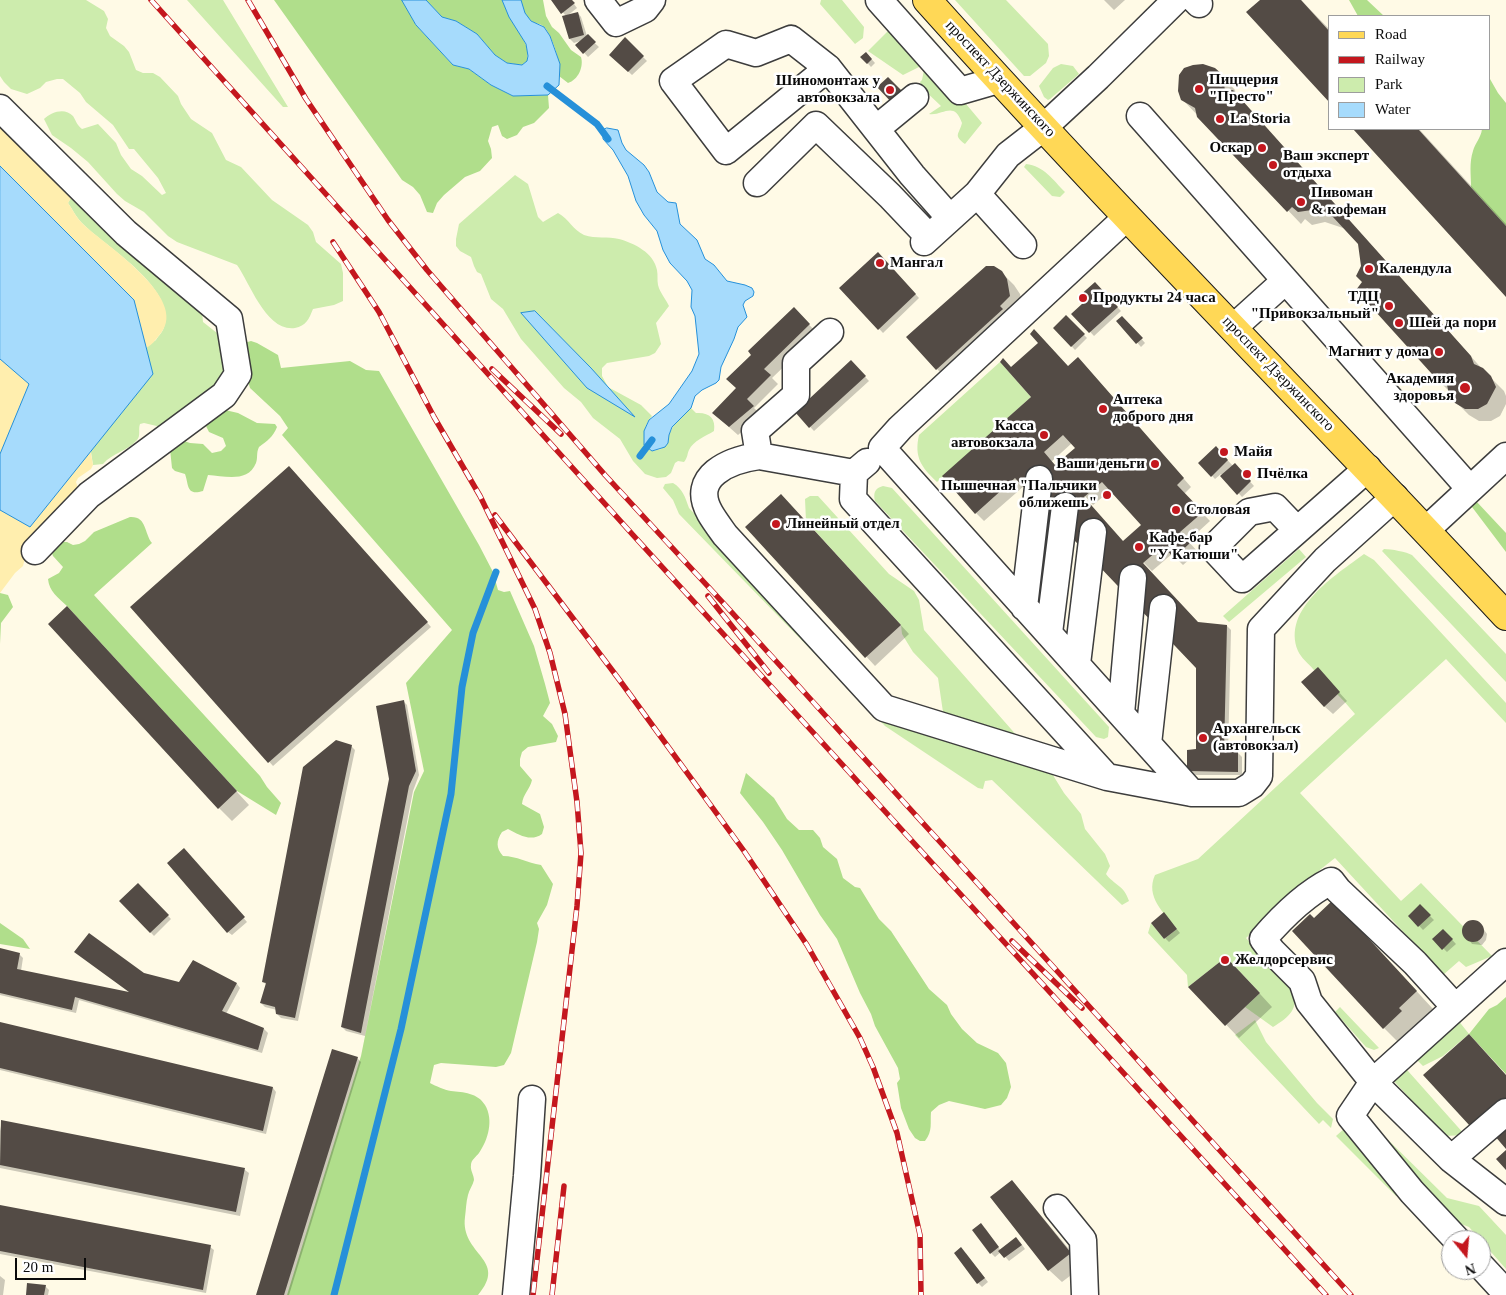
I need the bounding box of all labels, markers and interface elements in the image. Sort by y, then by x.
legend [1328,15,1491,130]
street label: проспект Дзержинского [941,17,1059,141]
text: Road [1375,26,1407,42]
text: Railway [1375,51,1425,67]
place label: Пиццерия "Престо" [1209,71,1278,106]
place label: Шиномонтаж у автовокзала [776,72,880,107]
text: Park [1375,76,1403,92]
marker: Пиццерия "Престо" [1193,83,1205,95]
marker: Шиномонтаж у автовокзала [884,84,896,96]
text: Water [1375,101,1410,117]
place label: La Storia [1230,110,1290,128]
marker: La Storia [1214,113,1226,125]
place label: Оскар [1209,139,1252,157]
marker: Оскар [1256,142,1268,154]
place label: Ваш эксперт отдыха [1283,147,1369,182]
marker: Ваш эксперт отдыха [1267,159,1279,171]
place label: Пивоман & кофеман [1311,184,1386,219]
marker: Пивоман & кофеман [1295,196,1307,208]
place label: Мангал [890,254,943,272]
marker: Мангал [874,257,886,269]
place label: Календула [1379,260,1452,278]
marker: Календула [1363,263,1375,275]
place label: ТДЦ "Привокзальный" [1251,288,1379,323]
place label: Продукты 24 часа [1093,289,1216,307]
marker: Продукты 24 часа [1077,292,1089,304]
marker: ТДЦ "Привокзальный" [1383,300,1395,312]
street label: проспект Дзержинского [1218,313,1338,435]
place label: Шей да пори [1409,314,1496,332]
marker: Шей да пори [1393,317,1405,329]
place label: Магнит у дома [1328,343,1429,361]
marker: Магнит у дома [1433,346,1445,358]
place label: Академия здоровья [1386,370,1454,405]
marker: Академия здоровья [1458,381,1472,395]
place label: Аптека доброго дня [1113,391,1193,426]
marker: Аптека доброго дня [1097,403,1109,415]
place label: Касса автовокзала [951,417,1034,452]
marker: Касса автовокзала [1038,429,1050,441]
place label: Майя [1234,443,1272,461]
marker: Майя [1218,446,1230,458]
place label: Ваши деньги [1056,455,1145,473]
marker: Ваши деньги [1149,458,1161,470]
place label: Пчёлка [1257,465,1308,483]
marker: Пчёлка [1241,468,1253,480]
place label: Пышечная "Пальчики оближешь" [941,477,1097,512]
marker: Пышечная "Пальчики оближешь" [1101,489,1113,501]
place label: Столовая [1186,501,1250,519]
marker: Столовая [1170,504,1182,516]
place label: Линейный отдел [786,515,900,533]
marker: Линейный отдел [770,518,782,530]
place label: Кафе-бар "У Катюши" [1149,529,1238,564]
marker: Кафе-бар "У Катюши" [1133,541,1145,553]
place label: Архангельск (автовокзал) [1213,720,1301,755]
marker: Архангельск (автовокзал) [1197,732,1209,744]
place label: Желдорсервис [1235,951,1333,969]
marker: Желдорсервис [1219,954,1231,966]
north arrow [1441,1230,1491,1280]
scale bar [18,1248,89,1280]
text: 20 m [23,1259,53,1275]
text: N [1463,1260,1477,1278]

